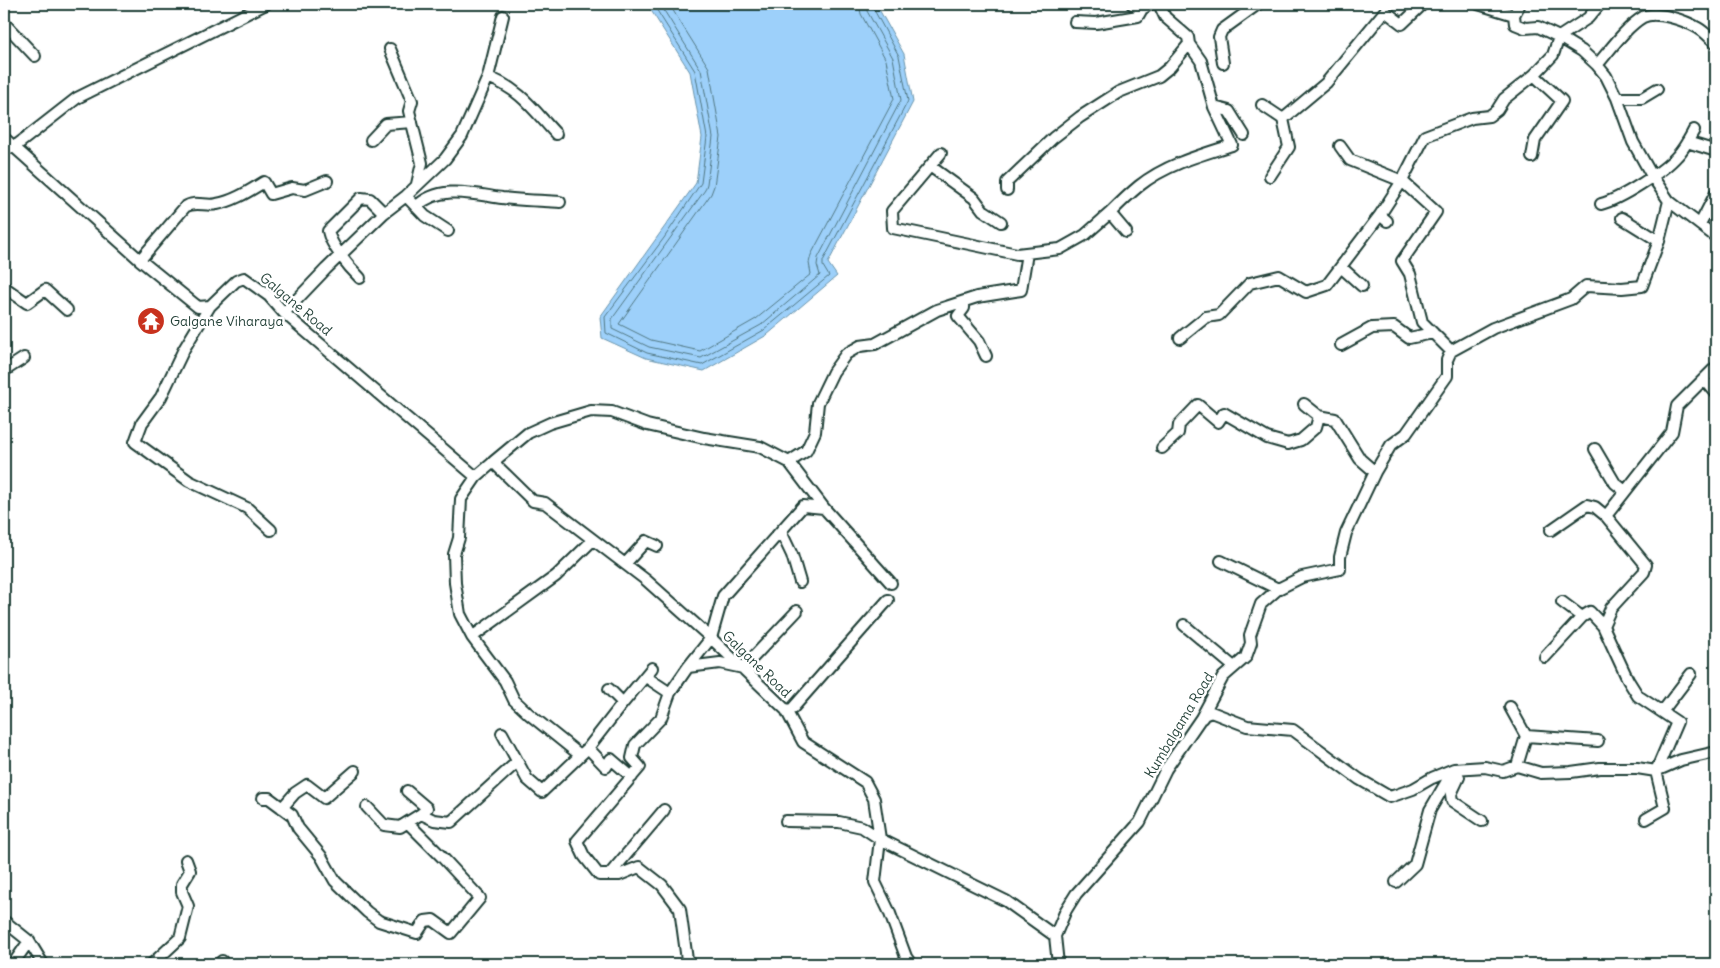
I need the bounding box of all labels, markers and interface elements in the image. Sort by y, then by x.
street label: Galgane Road [256,269,336,339]
temple icon: Galgane Viharaya [136,306,166,336]
place label: Galgane Viharaya [170,312,283,330]
street label: Galgane Road [719,627,795,701]
street label: Kumbalgama Road [1140,669,1218,781]

